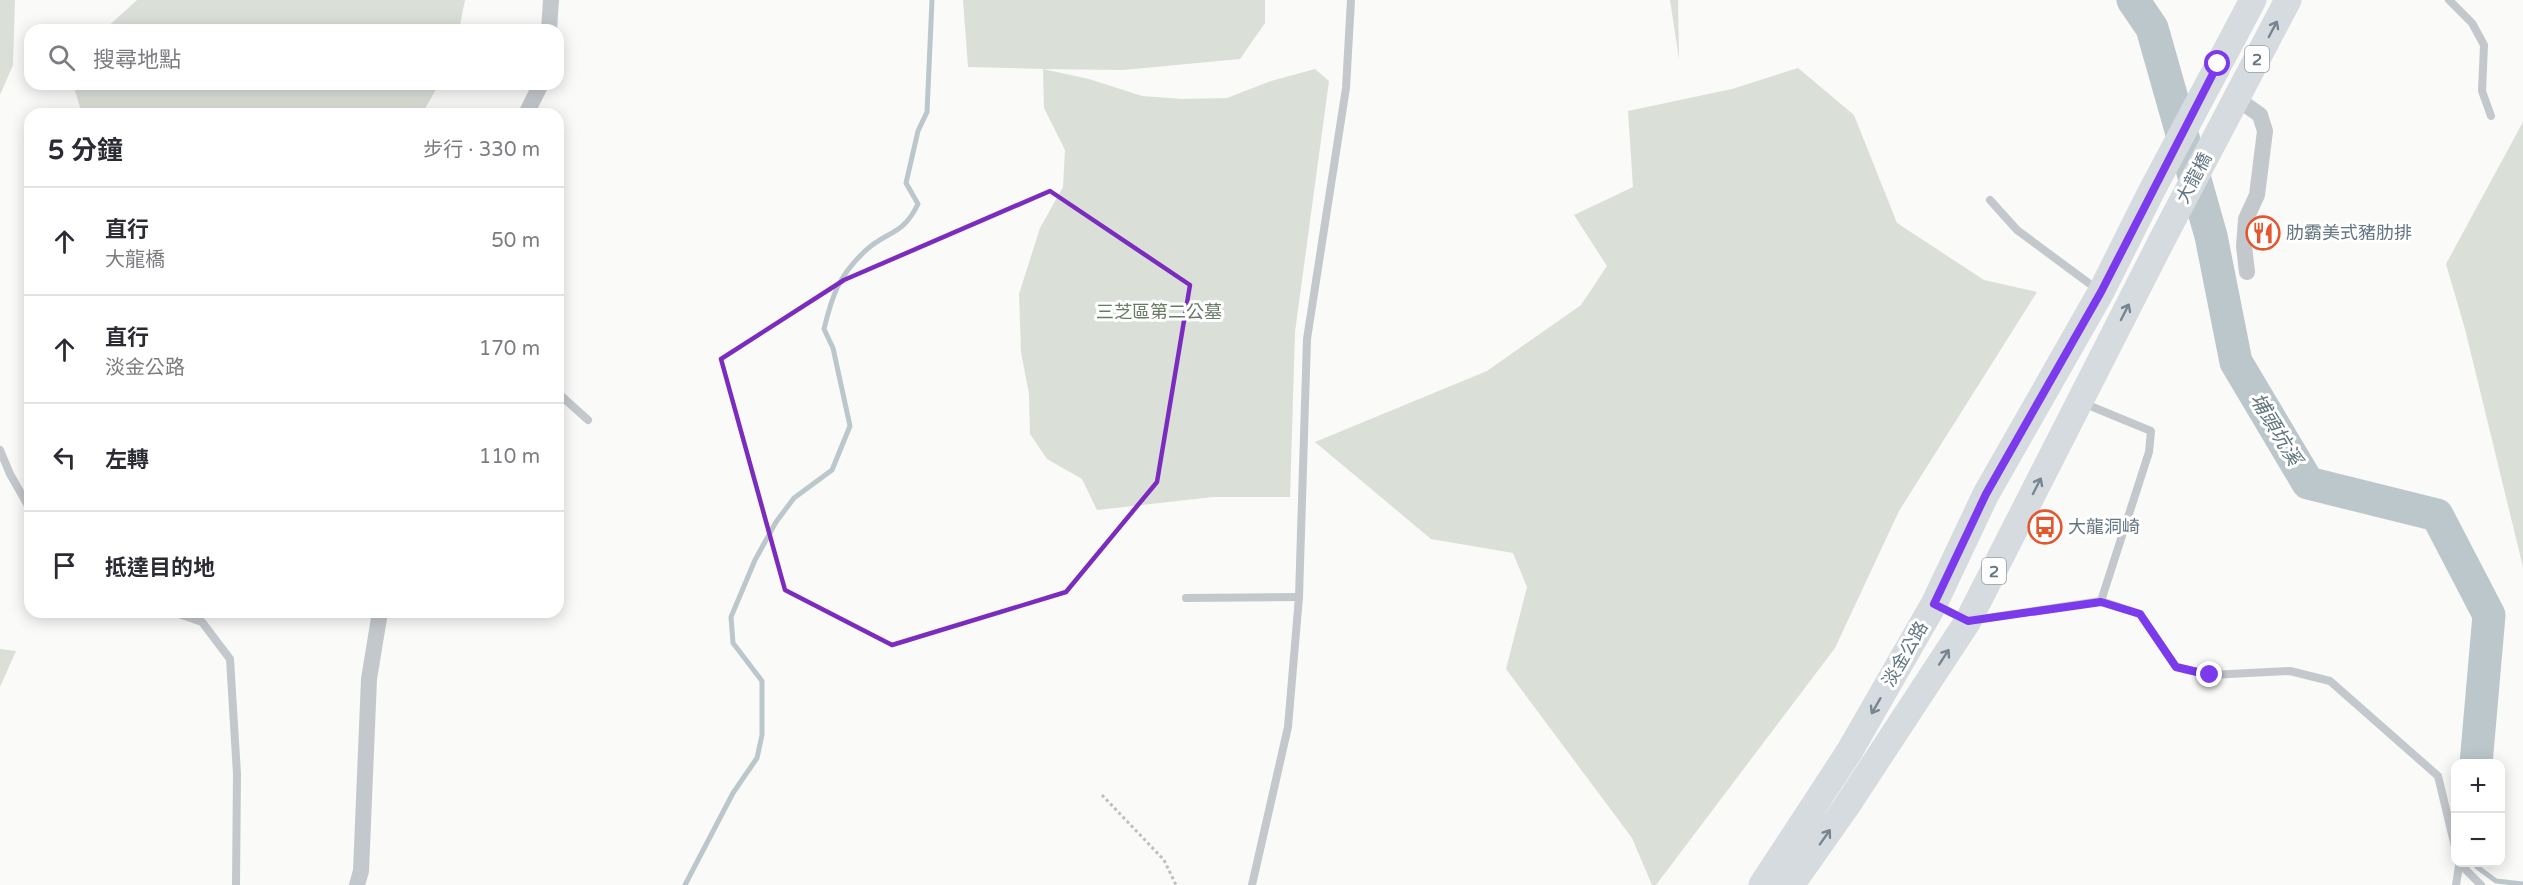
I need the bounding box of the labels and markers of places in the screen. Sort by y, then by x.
restaurant icon: 肋霸美式豬肋排 [2245,215,2281,251]
place label: 肋霸美式豬肋排 [2286,222,2412,244]
bus stop icon: 大龍洞崎 [2027,509,2063,545]
place label: 大龍洞崎 [2068,516,2140,538]

